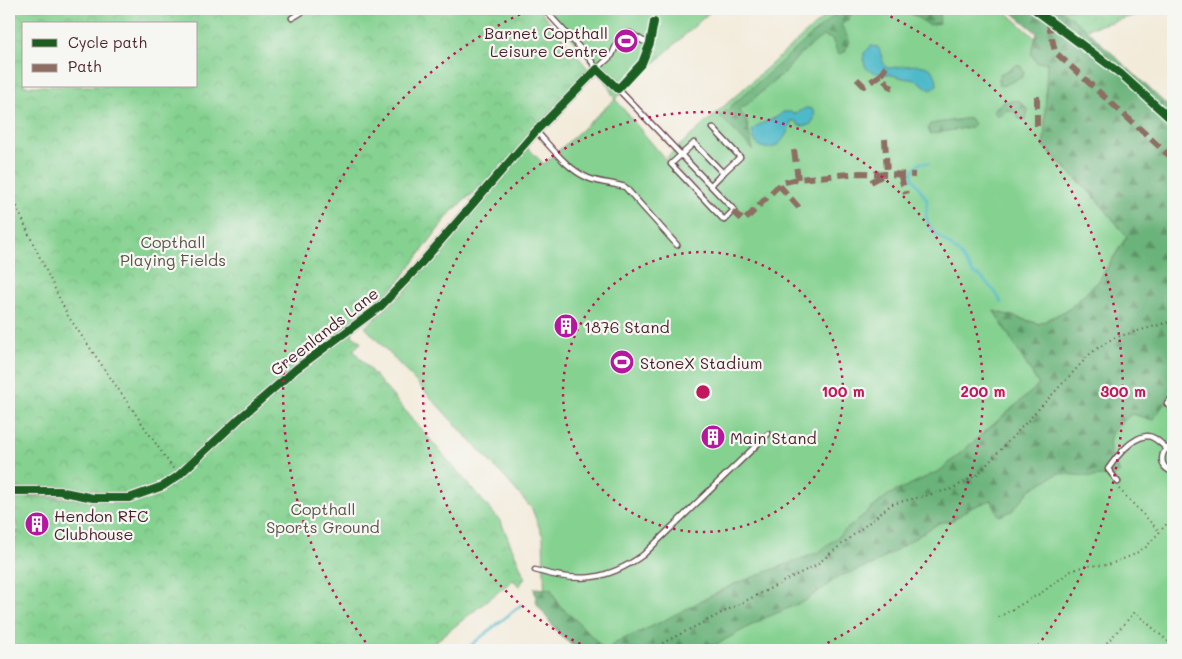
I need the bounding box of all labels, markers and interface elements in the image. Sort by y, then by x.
legend [22,22,198,88]
place label: Barnet Copthall Leisure Centre [484,22,608,61]
sports icon: Barnet Copthall Leisure Centre [613,28,639,54]
text: Cycle path [68,32,147,52]
text: Path [68,56,102,76]
park label: Copthall Playing Fields [120,231,226,270]
street label: Greenlands Lane [266,282,382,380]
building icon: 1876 Stand [553,313,579,339]
place label: 1876 Stand [584,316,670,337]
sports icon: StoneX Stadium [609,349,635,375]
place label: StoneX Stadium [640,352,763,373]
text: 100 m [821,381,865,401]
text: 200 m [961,381,1006,401]
text: 300 m [1100,381,1146,401]
centre of rings [694,383,712,401]
building icon: Main Stand [700,424,726,450]
place label: Main Stand [730,427,817,448]
park label: Copthall Sports Ground [266,498,380,537]
place label: Hendon RFC Clubhouse [54,505,148,544]
building icon: Hendon RFC Clubhouse [24,511,50,537]

